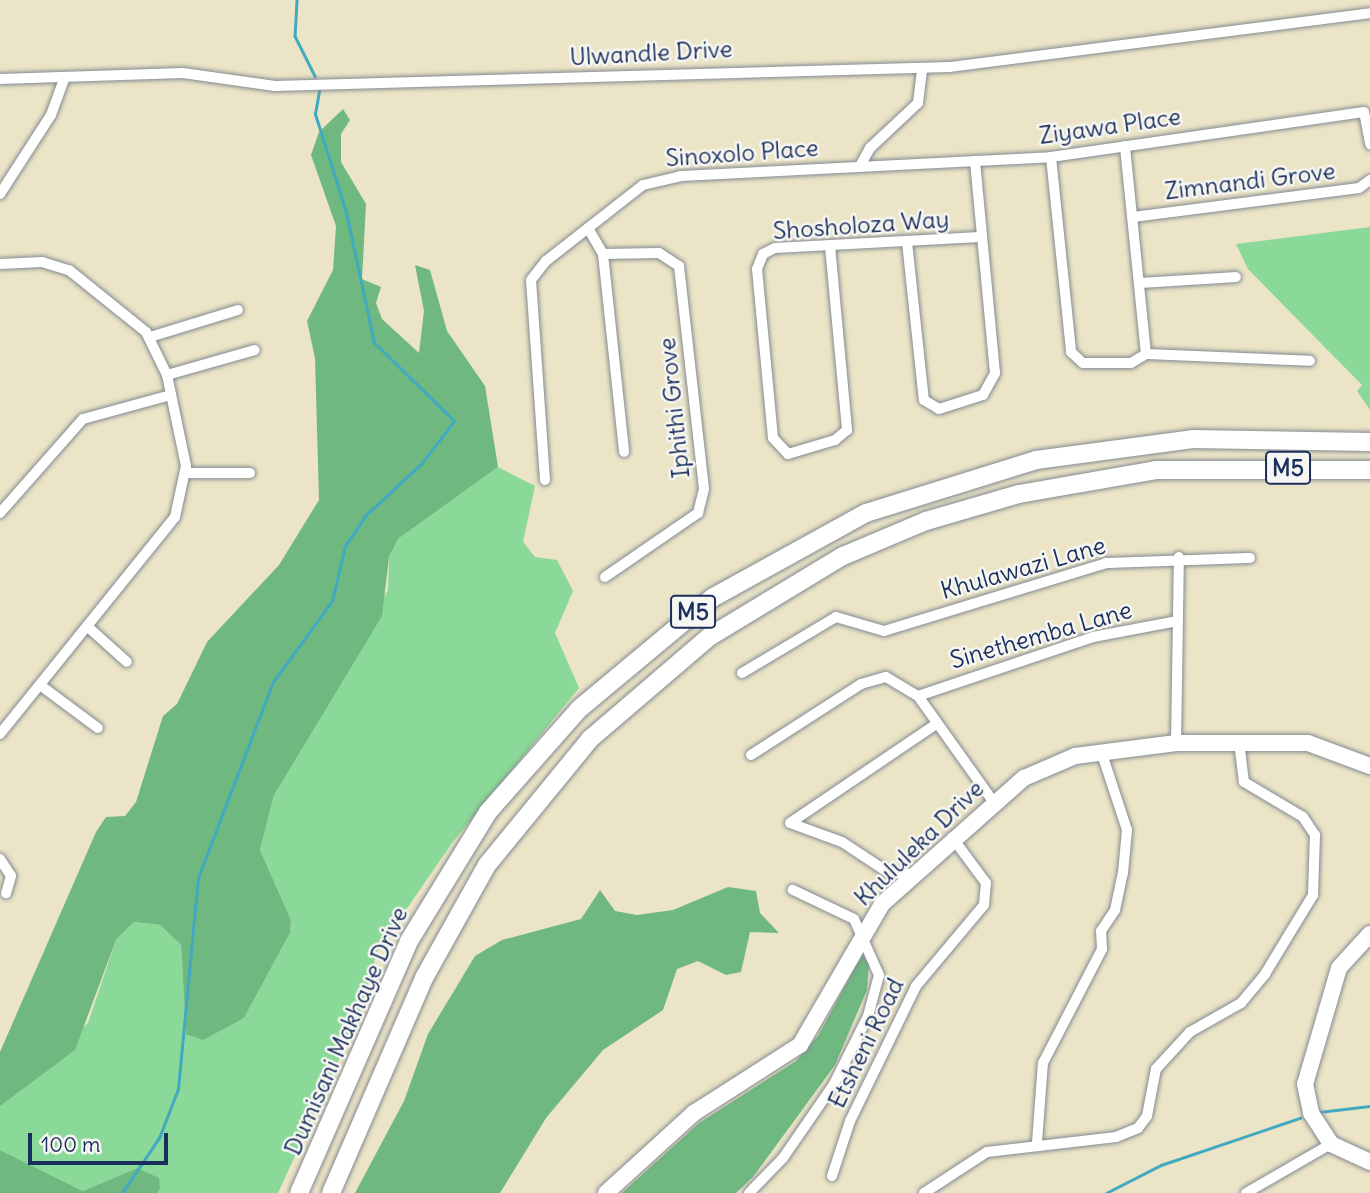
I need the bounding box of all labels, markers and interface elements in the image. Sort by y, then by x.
street label: Ulwandle Drive [569,34,733,72]
street label: Ziyawa Place [1037,102,1183,150]
street label: Sinoxolo Place [665,133,819,173]
street label: Zimnandi Grove [1163,156,1337,206]
street label: Shosholoza Way [772,204,950,246]
street label: Iphithi Grove [652,336,696,480]
road number: M5 [1264,448,1312,488]
street label: Khulawazi Lane [937,531,1109,605]
road number: M5 [668,592,718,632]
street label: Sinethemba Lane [947,595,1135,675]
street label: Khululeka Drive [848,774,990,912]
street label: Dumisani Makhaye Drive [278,902,414,1160]
street label: Etsheni Road [822,973,910,1113]
scale bar [32,1120,172,1164]
text: 100 m [41,1131,100,1158]

